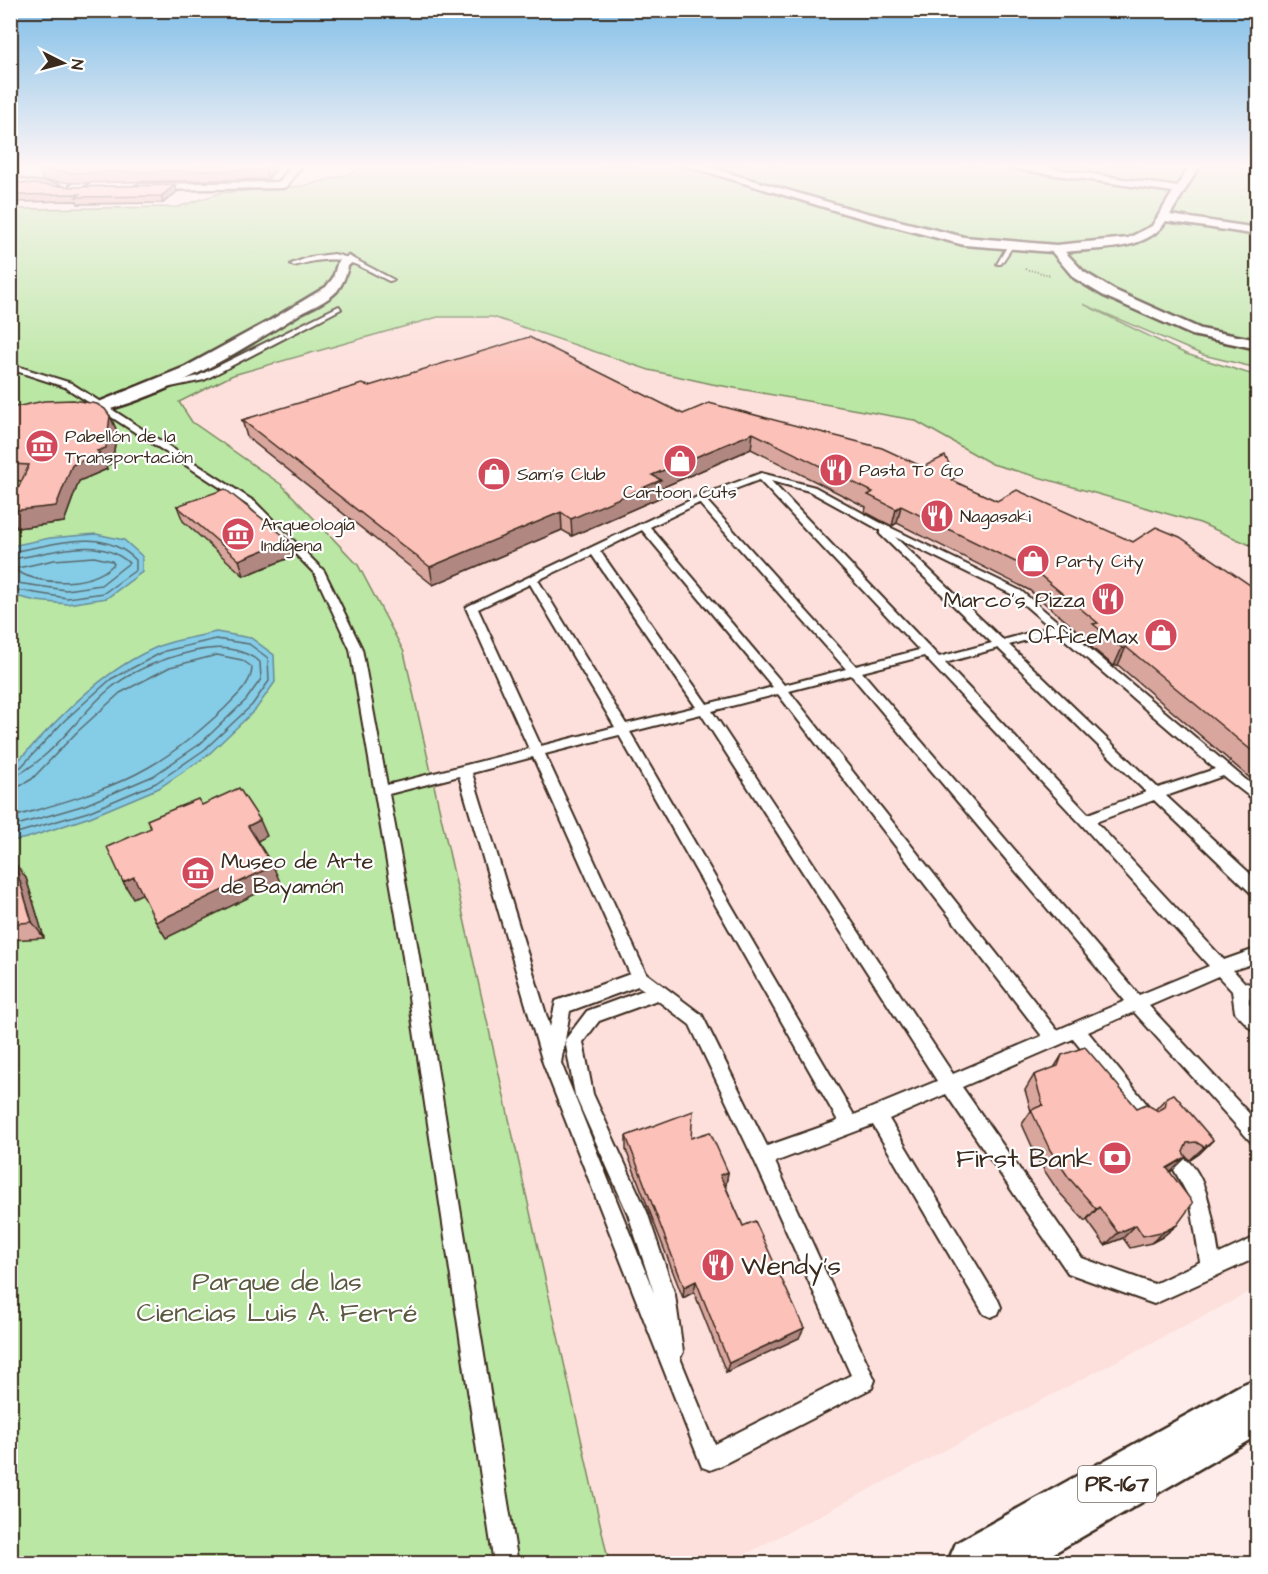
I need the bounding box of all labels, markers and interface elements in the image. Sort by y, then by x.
north arrow [33,33,93,93]
text: N [65,58,88,71]
place label: Pabellón de la Transportación [65,424,193,470]
museum icon: Pabellón de la Transportación [24,428,60,464]
shop icon: Cartoon Cuts [662,443,698,479]
restaurant icon: Pasta To Go [818,452,854,488]
shop icon: Sam's Club [476,456,512,492]
place label: Pasta To Go [859,458,963,483]
place label: Sam's Club [517,462,606,487]
place label: Cartoon Cuts [623,480,737,505]
restaurant icon: Nagasaki [919,498,955,534]
place label: Nagasaki [960,504,1031,530]
place label: Arqueología Indígena [261,512,355,559]
museum icon: Arqueología Indígena [220,516,256,552]
shop icon: Party City [1015,543,1051,579]
place label: Party City [1056,549,1144,575]
restaurant icon: Marco's Pizza [1090,581,1126,617]
place label: Marco's Pizza [943,585,1085,616]
shop icon: OfficeMax [1143,617,1179,653]
place label: OfficeMax [1028,621,1139,652]
place label: Museo de Arte de Bayamón [221,846,374,903]
museum icon: Museo de Arte de Bayamón [180,855,216,891]
place label: First Bank [956,1140,1092,1178]
bank icon: First Bank [1097,1140,1133,1176]
restaurant icon: Wendy's [700,1247,736,1283]
place label: Wendy's [741,1247,841,1286]
park label: Parque de las Ciencias Luis A. Ferré [136,1263,418,1332]
road number: PR-167 [1078,1466,1156,1502]

